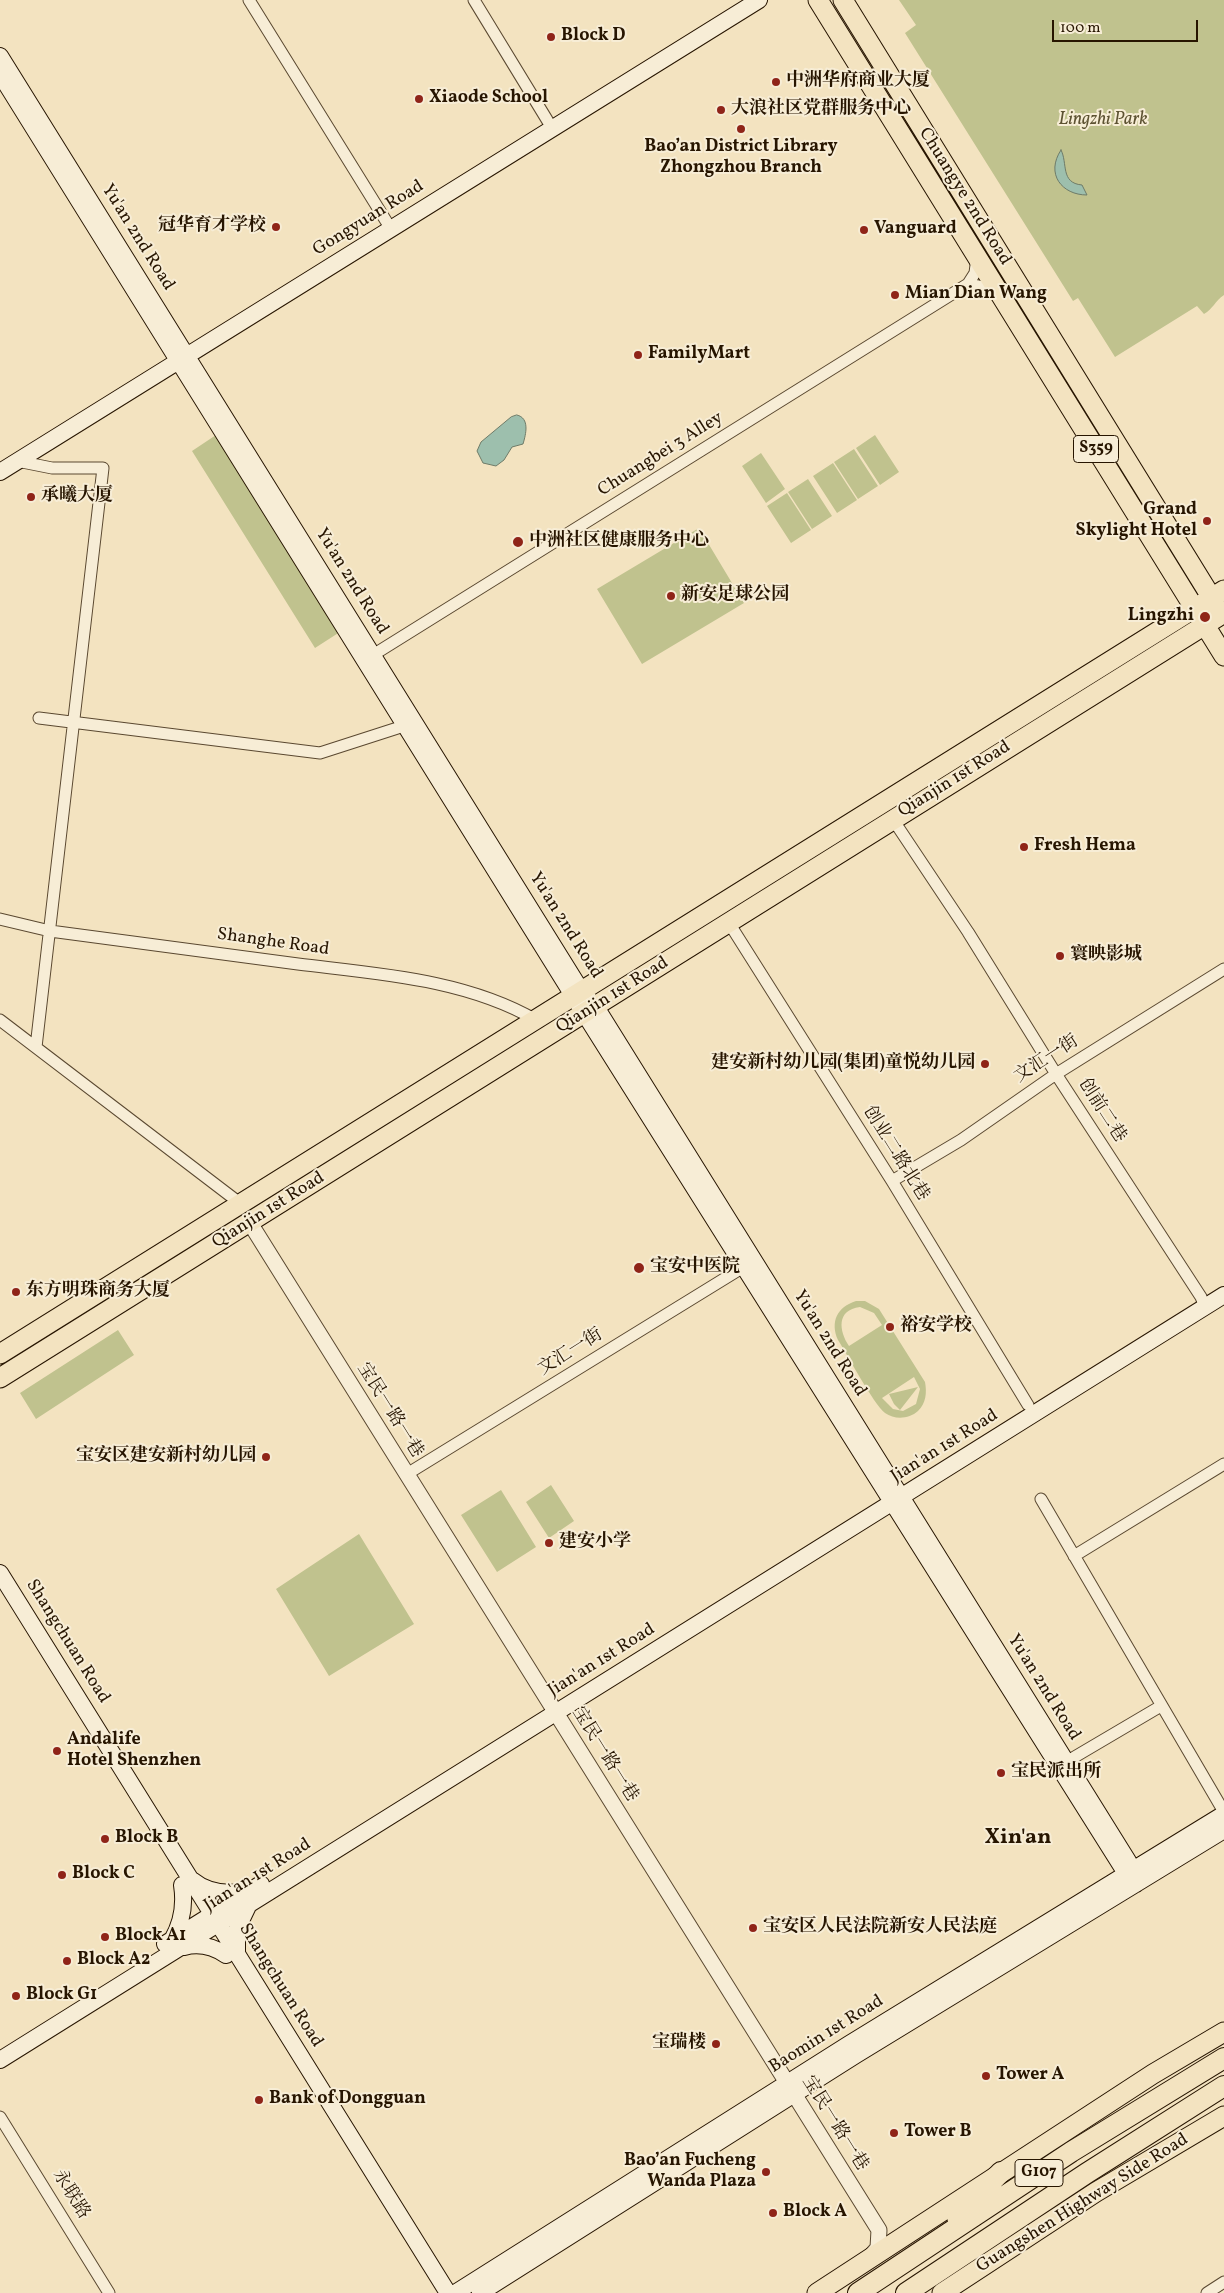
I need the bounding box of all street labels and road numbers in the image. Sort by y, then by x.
street label: Chuangye 2nd Road [913,124,1015,270]
street label: Gongyuan Road [310,176,428,262]
street label: Yu'an 2nd Road [96,181,178,295]
street label: Chuangbei 3 Alley [595,408,727,502]
road number: S359 [1074,436,1118,462]
street label: Yu'an 2nd Road [310,525,392,639]
street label: Qianjin 1st Road [895,737,1015,823]
street label: Yu'an 2nd Road [524,869,606,983]
street label: Shanghe Road [216,924,330,962]
street label: Qianjin 1st Road [553,953,673,1039]
street label: 文汇一街 [1011,1031,1083,1089]
street label: 创前二巷 [1072,1075,1130,1147]
street label: 创业二路北巷 [857,1102,933,1206]
street label: Qianjin 1st Road [209,1168,329,1254]
street label: Yu'an 2nd Road [788,1287,870,1401]
street label: 文汇一街 [535,1325,607,1381]
street label: 宝民一路一巷 [351,1359,427,1463]
street label: Jian'an 1st Road [887,1405,1003,1489]
street label: Shangchuan Road [20,1576,114,1708]
street label: Jian'an 1st Road [544,1619,660,1703]
street label: Yu'an 2nd Road [1002,1631,1084,1745]
street label: 宝民一路一巷 [566,1703,642,1807]
street label: Jian'an 1st Road [200,1834,316,1918]
street label: Shangchuan Road [233,1920,327,2052]
street label: Baomin 1st Road [766,1991,888,2079]
street label: 宝民一路一巷 [796,2072,872,2176]
street label: Guangshen Highway Side Road [973,2130,1193,2278]
road number: G107 [1015,2160,1063,2186]
street label: 永联路 [47,2166,93,2224]

